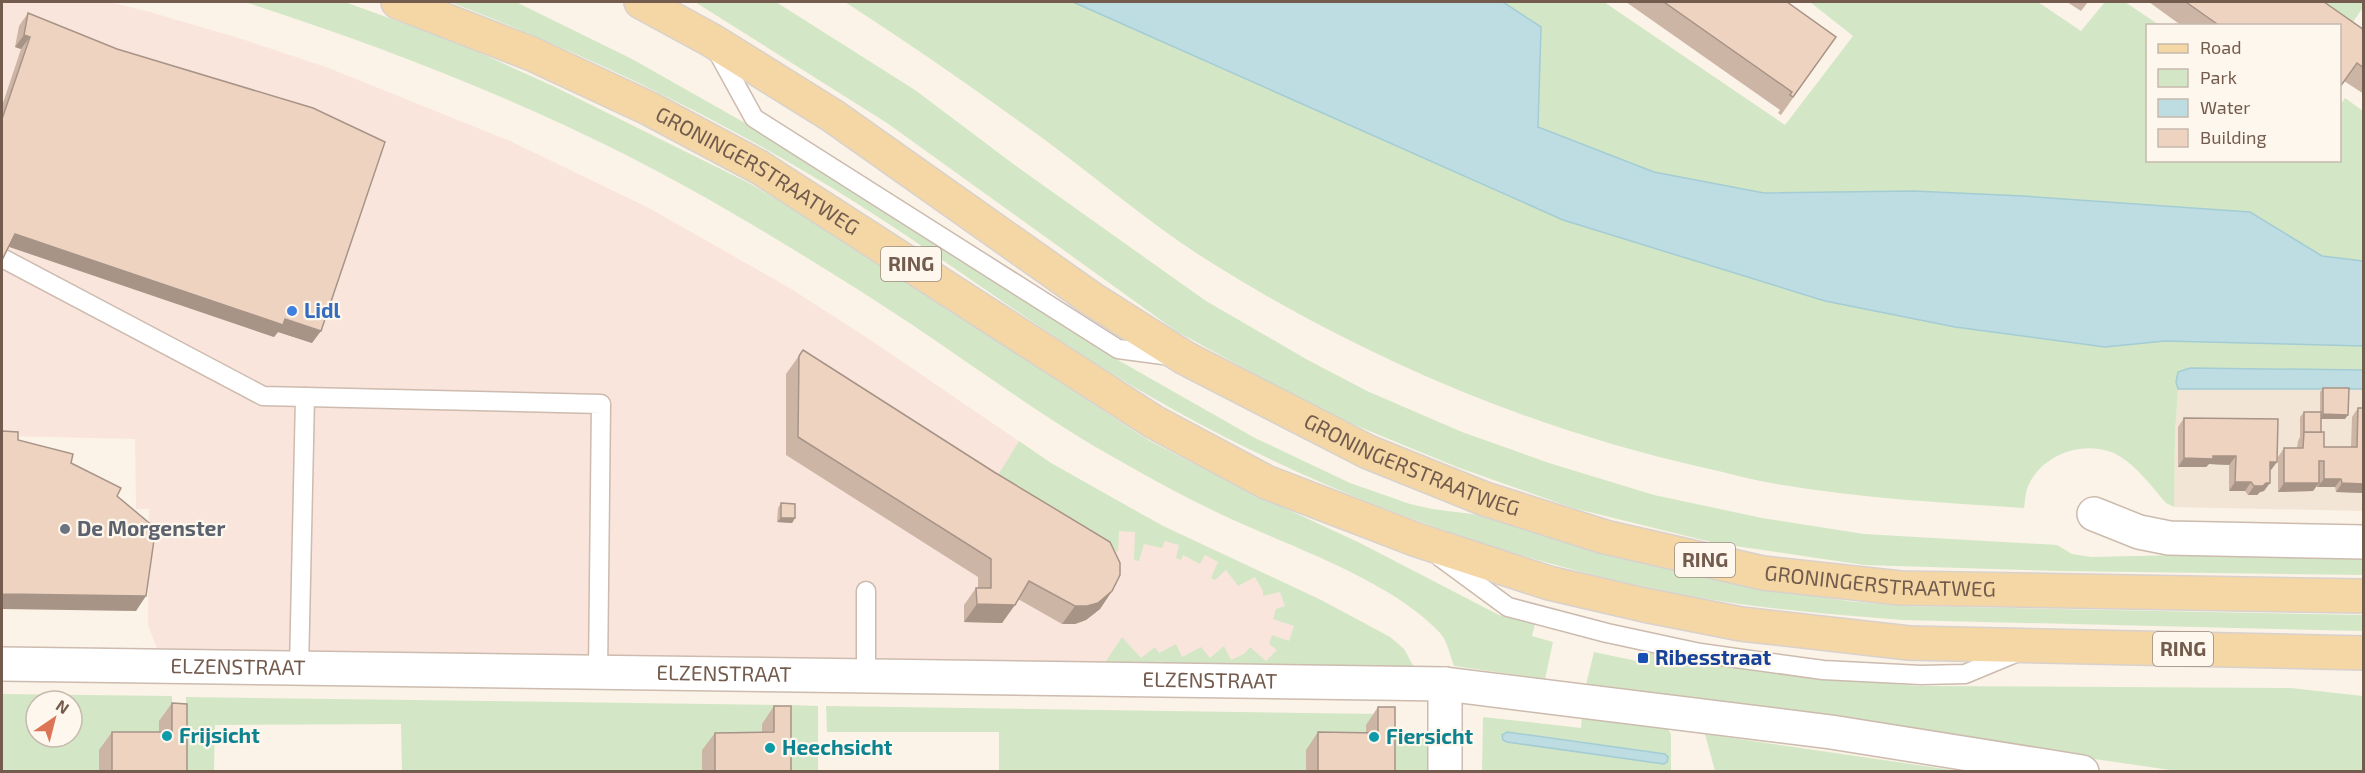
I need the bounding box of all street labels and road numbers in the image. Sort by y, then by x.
street label: GRONINGERSTRAATWEG [652,100,865,240]
road number: RING [881,247,941,281]
street label: GRONINGERSTRAATWEG [1300,407,1523,520]
road number: RING [1675,543,1735,577]
street label: GRONINGERSTRAATWEG [1763,559,1996,601]
road number: RING [2153,632,2213,666]
street label: ELZENSTRAAT [170,652,306,679]
street label: ELZENSTRAAT [656,659,792,686]
street label: ELZENSTRAAT [1142,666,1278,693]

